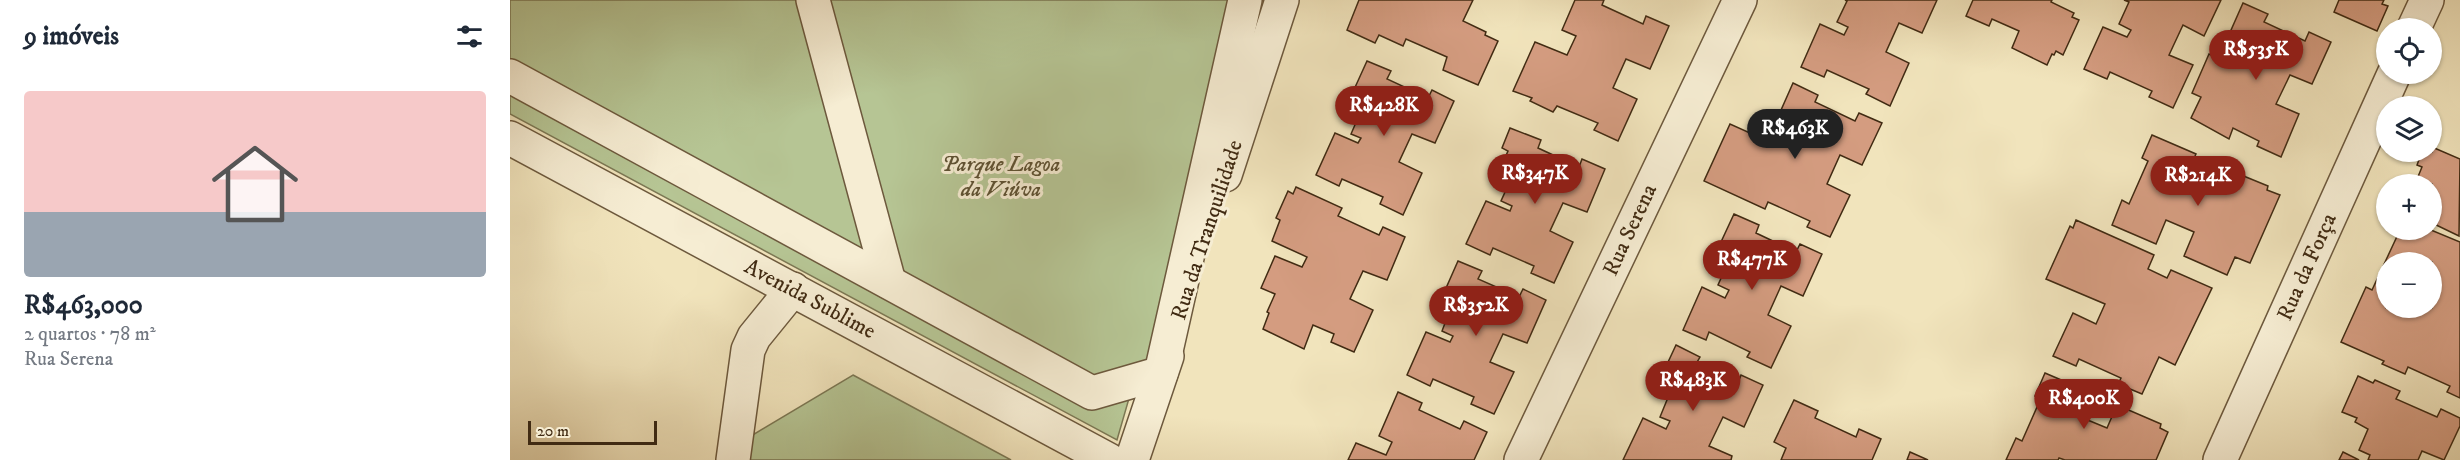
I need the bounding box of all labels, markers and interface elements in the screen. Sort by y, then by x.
map controls [2376,18,2442,318]
button: locate [2376,18,2442,84]
text: 9 imóveis [24,20,119,53]
icon: filters [453,20,486,53]
pin: R$535K [2207,30,2305,81]
text: R$535K [2223,37,2289,62]
pin: R$428K [1335,86,1433,137]
text: R$428K [1349,93,1419,118]
button: layers [2376,96,2442,162]
pin: R$463K [1746,109,1844,160]
text: R$463K [1761,116,1829,141]
icon: home [201,130,309,238]
street label: Rua da Tranquilidade [1165,137,1249,323]
park label: Parque Lagoa da Viúva [942,151,1060,203]
pin: R$347K [1486,154,1584,205]
pin: R$214K [2149,156,2247,207]
text: R$347K [1501,161,1569,186]
text: R$214K [2165,163,2231,188]
button: + [2376,174,2442,240]
street label: Rua Serena [1597,179,1663,280]
street label: Rua da Força [2271,209,2343,325]
pin: R$477K [1703,240,1801,291]
text: R$477K [1717,247,1787,272]
button: − [2376,252,2442,318]
street label: Avenida Sublime [740,253,880,345]
pin: R$352K [1427,286,1525,337]
text: R$463,000 [24,289,143,322]
text: R$352K [1443,293,1509,318]
text: 2 quartos · 78 m² [24,322,156,347]
text: Rua Serena [24,347,113,372]
pin: R$483K [1644,361,1742,412]
text: R$483K [1659,368,1727,393]
pin: R$400K [2035,379,2133,430]
text: R$400K [2048,386,2120,411]
scale bar [528,418,657,446]
text: 20 m [537,421,569,441]

